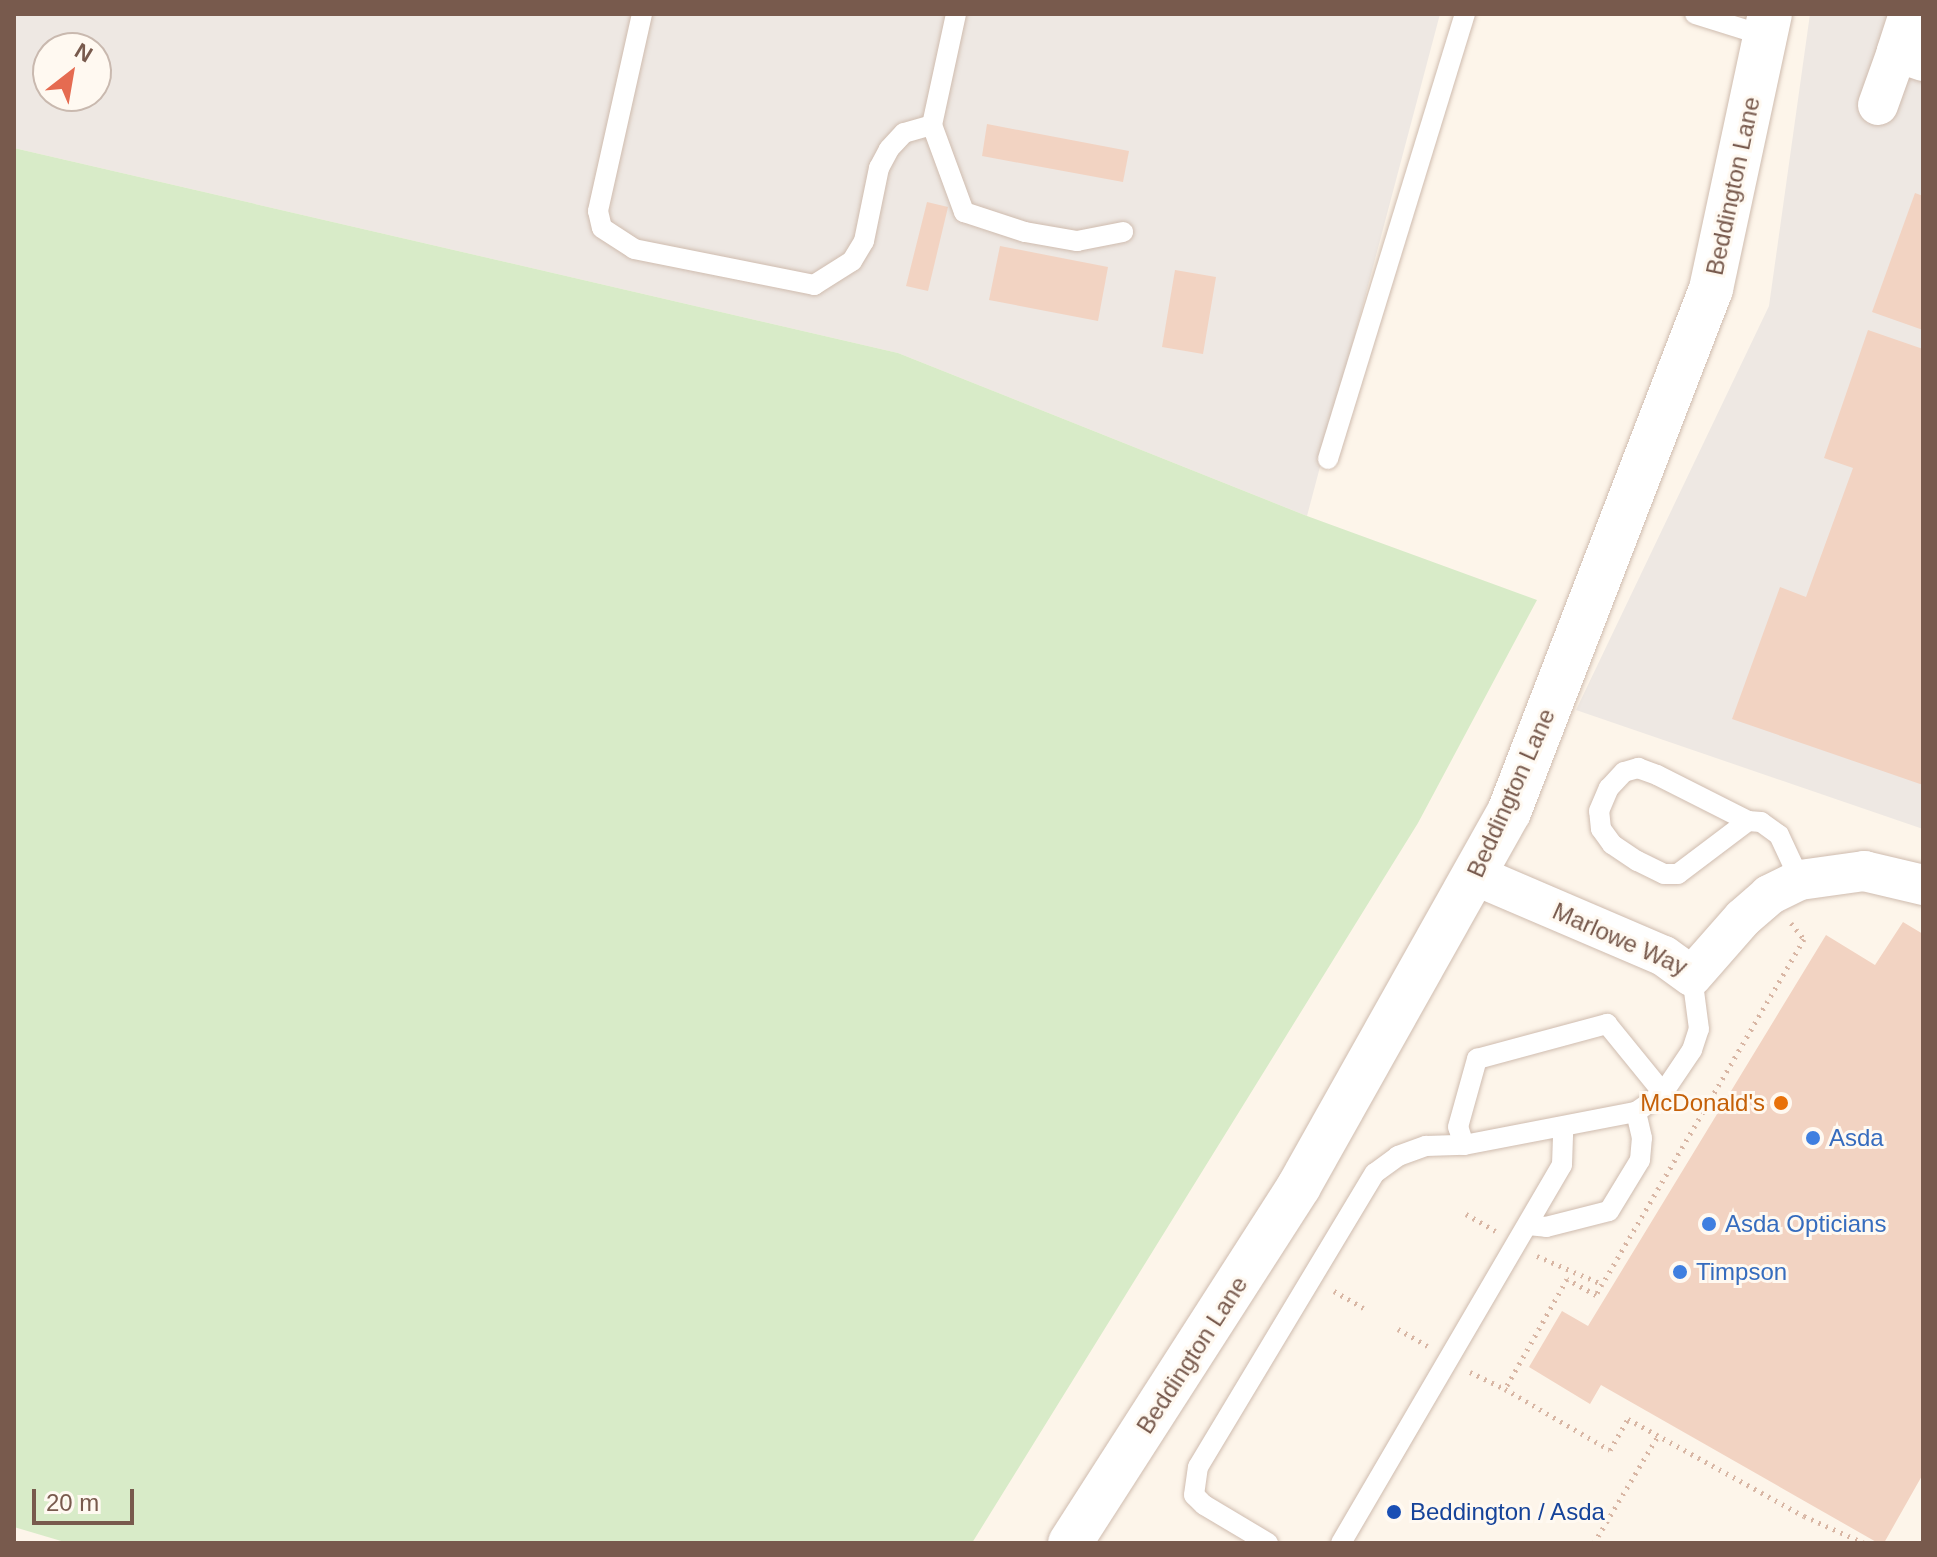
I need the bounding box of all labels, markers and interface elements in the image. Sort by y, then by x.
north arrow [32,32,112,112]
text: N [70,38,97,68]
street label: Beddington Lane [1700,94,1766,278]
street label: Beddington Lane [1461,704,1561,882]
street label: Marlowe Way [1548,896,1692,982]
place label: McDonald's [1640,1089,1765,1117]
marker: McDonald's [1772,1094,1790,1112]
place label: Asda [1829,1124,1884,1152]
marker: Asda [1804,1129,1822,1147]
place label: Asda Opticians [1725,1210,1886,1238]
marker: Asda Opticians [1700,1215,1718,1233]
place label: Timpson [1696,1258,1787,1286]
marker: Timpson [1671,1263,1689,1281]
street label: Beddington Lane [1130,1271,1254,1439]
scale bar [36,1473,138,1523]
text: 20 m [46,1489,99,1516]
place label: Beddington / Asda [1410,1498,1606,1526]
marker: Beddington / Asda [1385,1503,1403,1521]

